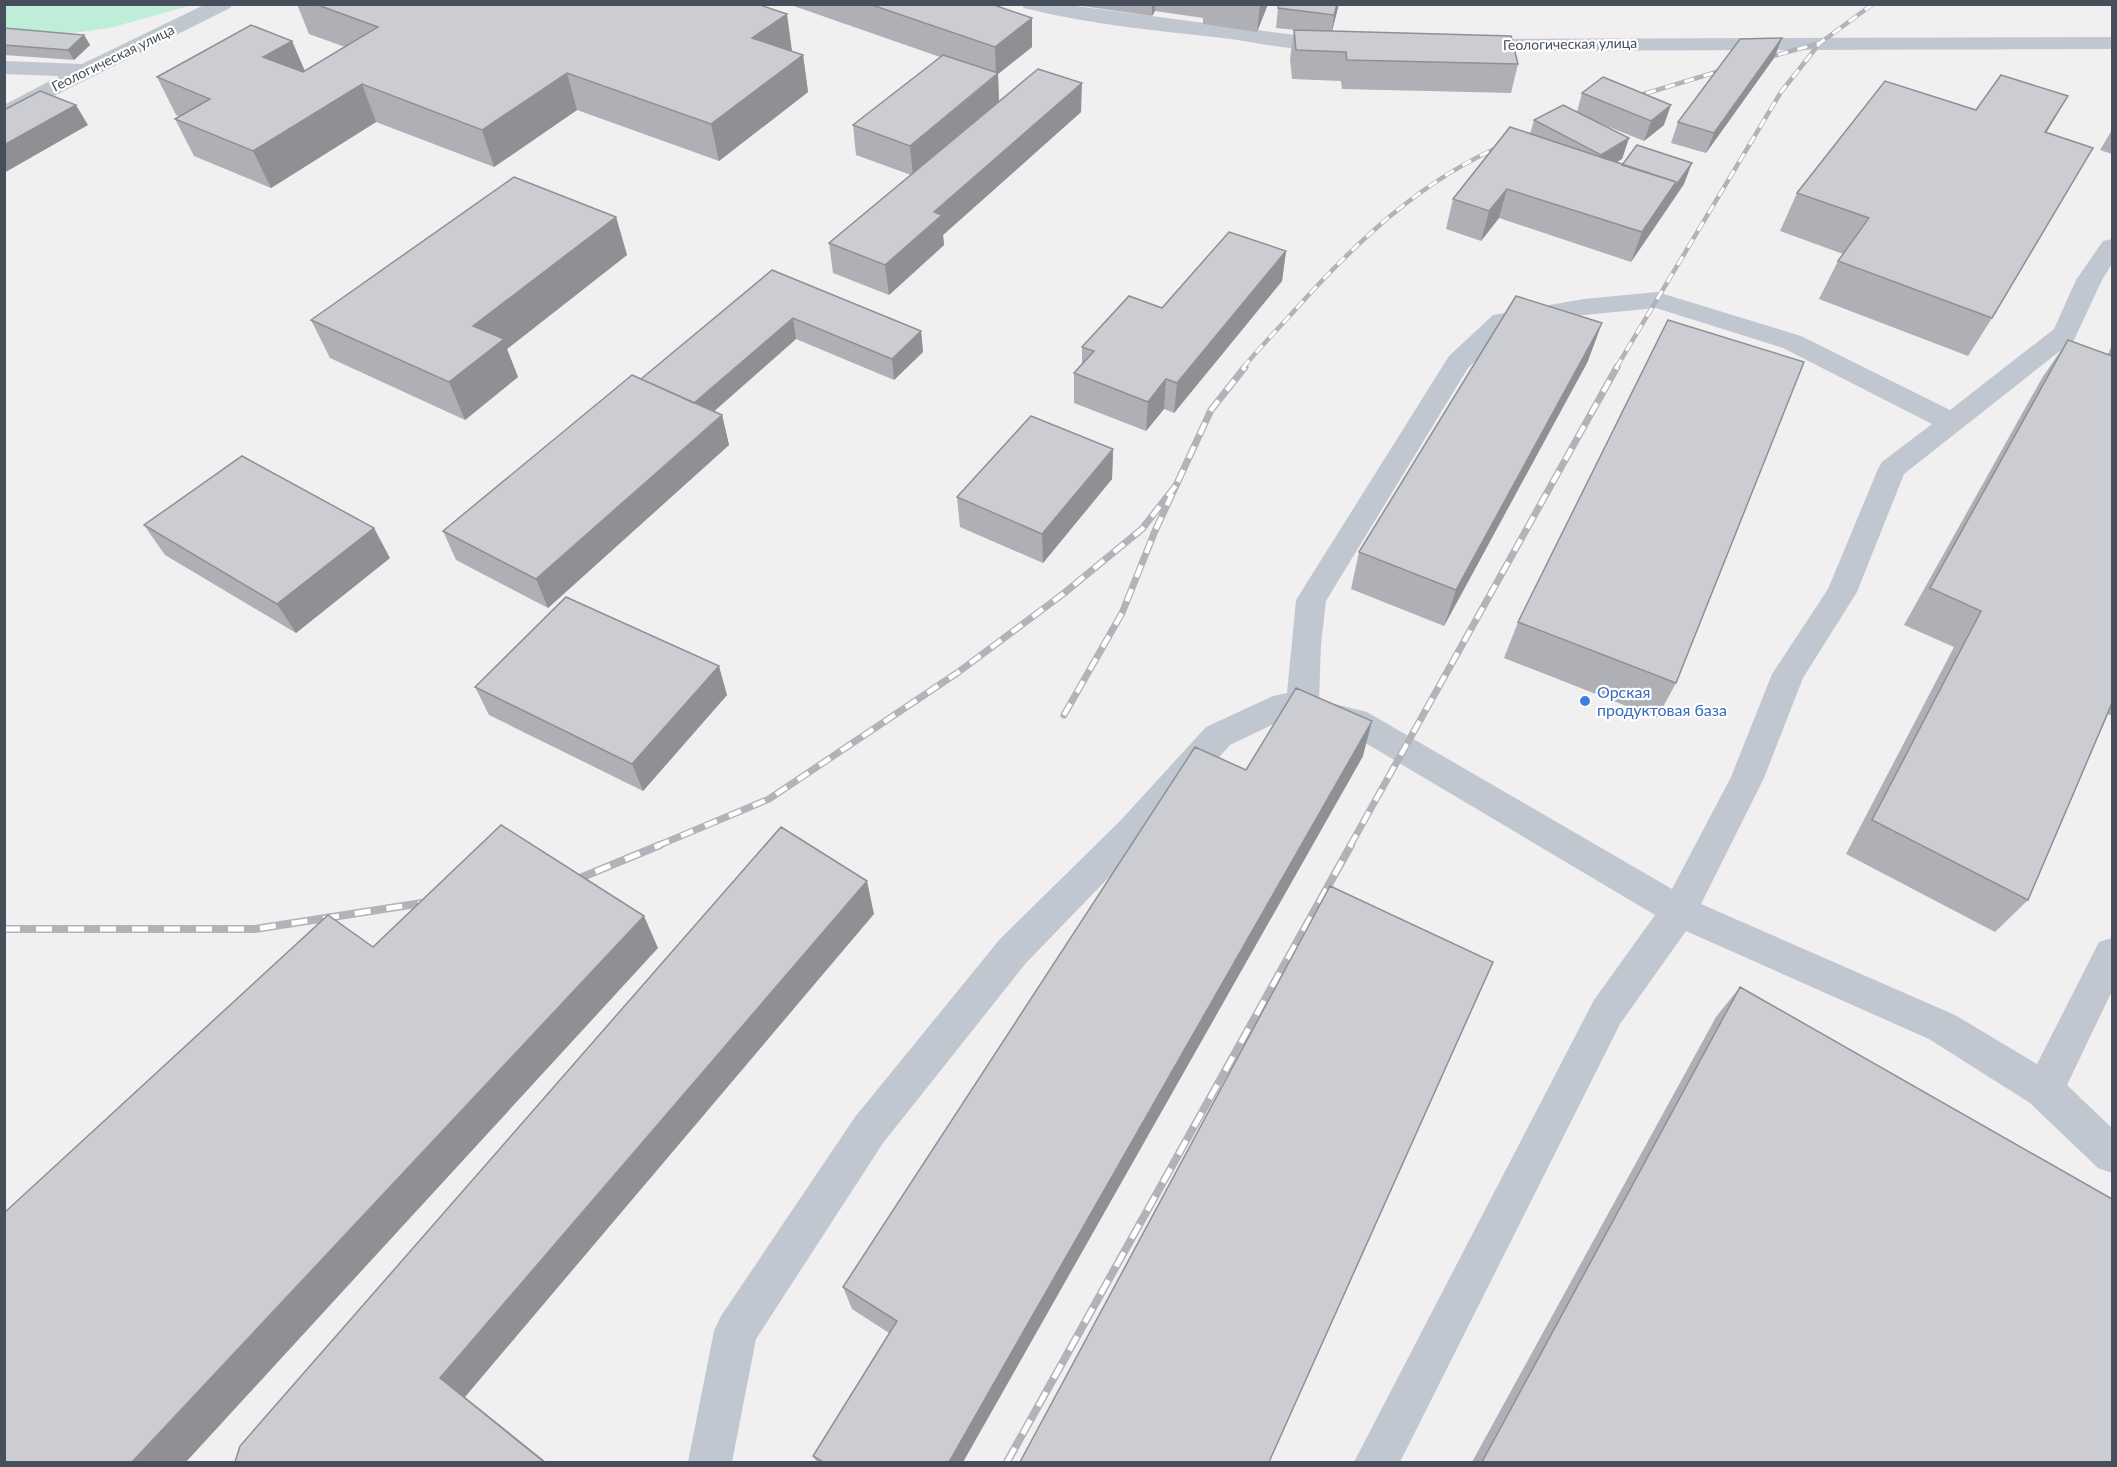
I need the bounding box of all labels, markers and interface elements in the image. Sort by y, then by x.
street label: Геологическая улица [49,20,177,95]
street label: Геологическая улица [1503,34,1637,53]
place label: Орская продуктовая база [1597,682,1727,719]
marker: Орская продуктовая база [1578,694,1592,708]

